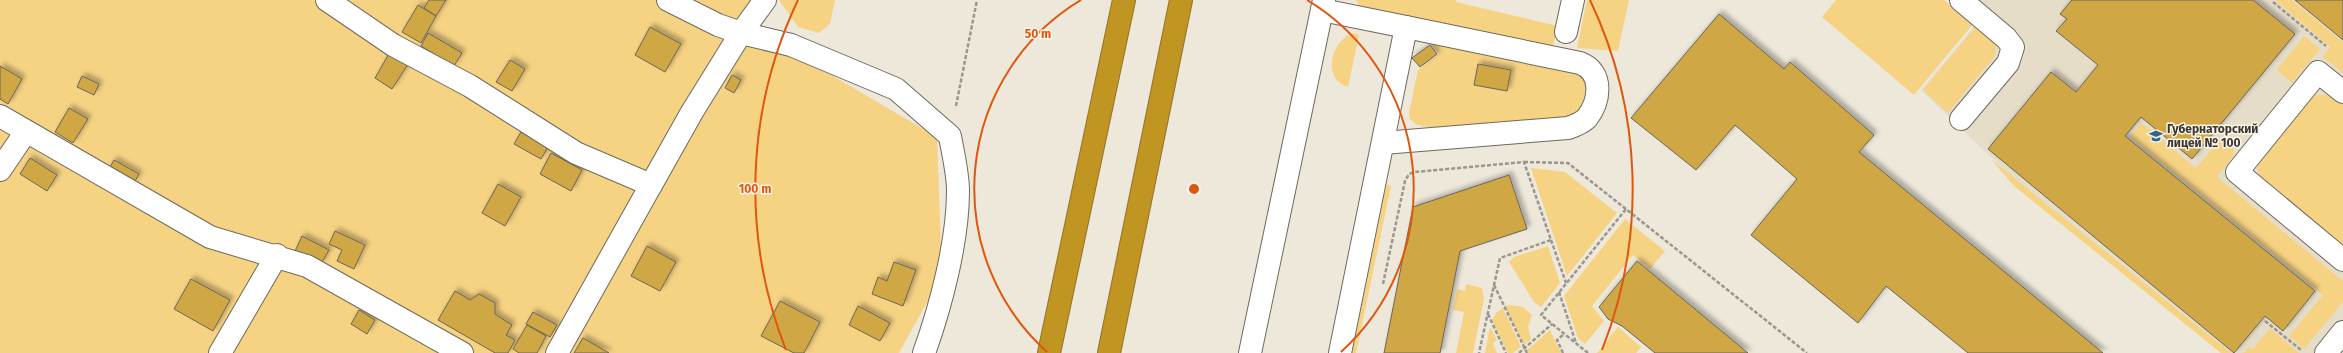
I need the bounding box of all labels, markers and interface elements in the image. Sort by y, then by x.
text: 50 m [1025,27,1051,41]
place label: Губернаторский лицей № 100 [2167,122,2258,150]
school or university icon: Губернаторский лицей № 100 [2148,128,2164,144]
text: 100 m [739,182,771,196]
centre of rings [1187,182,1201,196]

